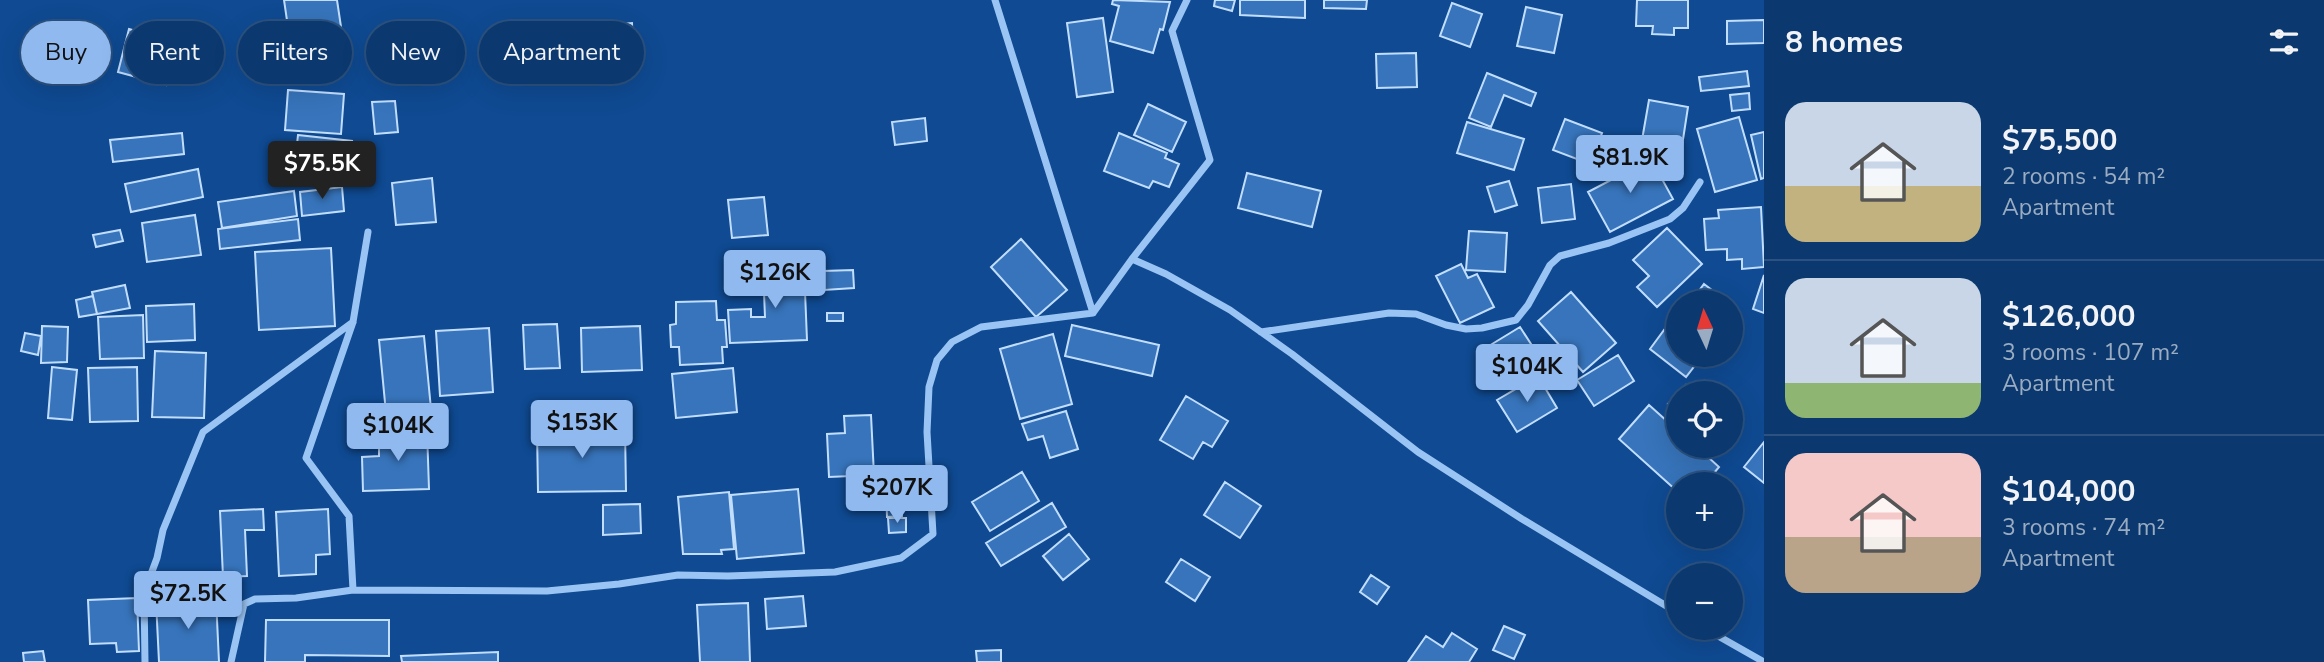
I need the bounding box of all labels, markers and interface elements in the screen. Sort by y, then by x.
chip: Buy [21,21,111,84]
chip: Rent [125,21,224,84]
chip: Filters [238,21,352,84]
chip: New [366,21,465,84]
chip: Apartment [479,21,644,84]
text: 8 homes [1785,22,1903,63]
icon: filters [2265,23,2303,61]
text: $75,500 [2002,120,2117,161]
icon: home [1841,130,1925,214]
pin: $81.9K [1573,136,1687,195]
pin: $75.5K [265,142,379,201]
text: $81.9K [1592,142,1668,173]
text: $75.5K [284,148,360,179]
text: 2 rooms · 54 m² [2002,161,2165,192]
text: Apartment [2002,192,2114,223]
pin: $126K [726,250,824,310]
text: $126K [740,257,810,288]
north arrow [1666,290,1743,368]
map controls [1666,290,1743,640]
text: $126,000 [2002,296,2135,337]
icon: home [1841,306,1925,390]
text: 3 rooms · 107 m² [2002,337,2179,368]
pin: $104K [1478,344,1576,404]
text: $104K [1492,351,1562,382]
text: Apartment [2002,368,2114,399]
button: locate [1666,381,1743,458]
pin: $153K [533,400,631,460]
pin: $104K [349,404,447,463]
text: $153K [547,407,617,438]
text: $104K [363,410,433,441]
pin: $207K [848,466,946,525]
text: $104,000 [2002,471,2135,512]
text: $207K [862,472,932,503]
button: + [1666,472,1743,549]
icon: home [1841,481,1925,565]
text: 3 rooms · 74 m² [2002,512,2165,543]
text: Apartment [2002,543,2114,574]
button: − [1666,563,1743,640]
pin: $72.5K [131,572,245,631]
text: $72.5K [150,578,226,609]

